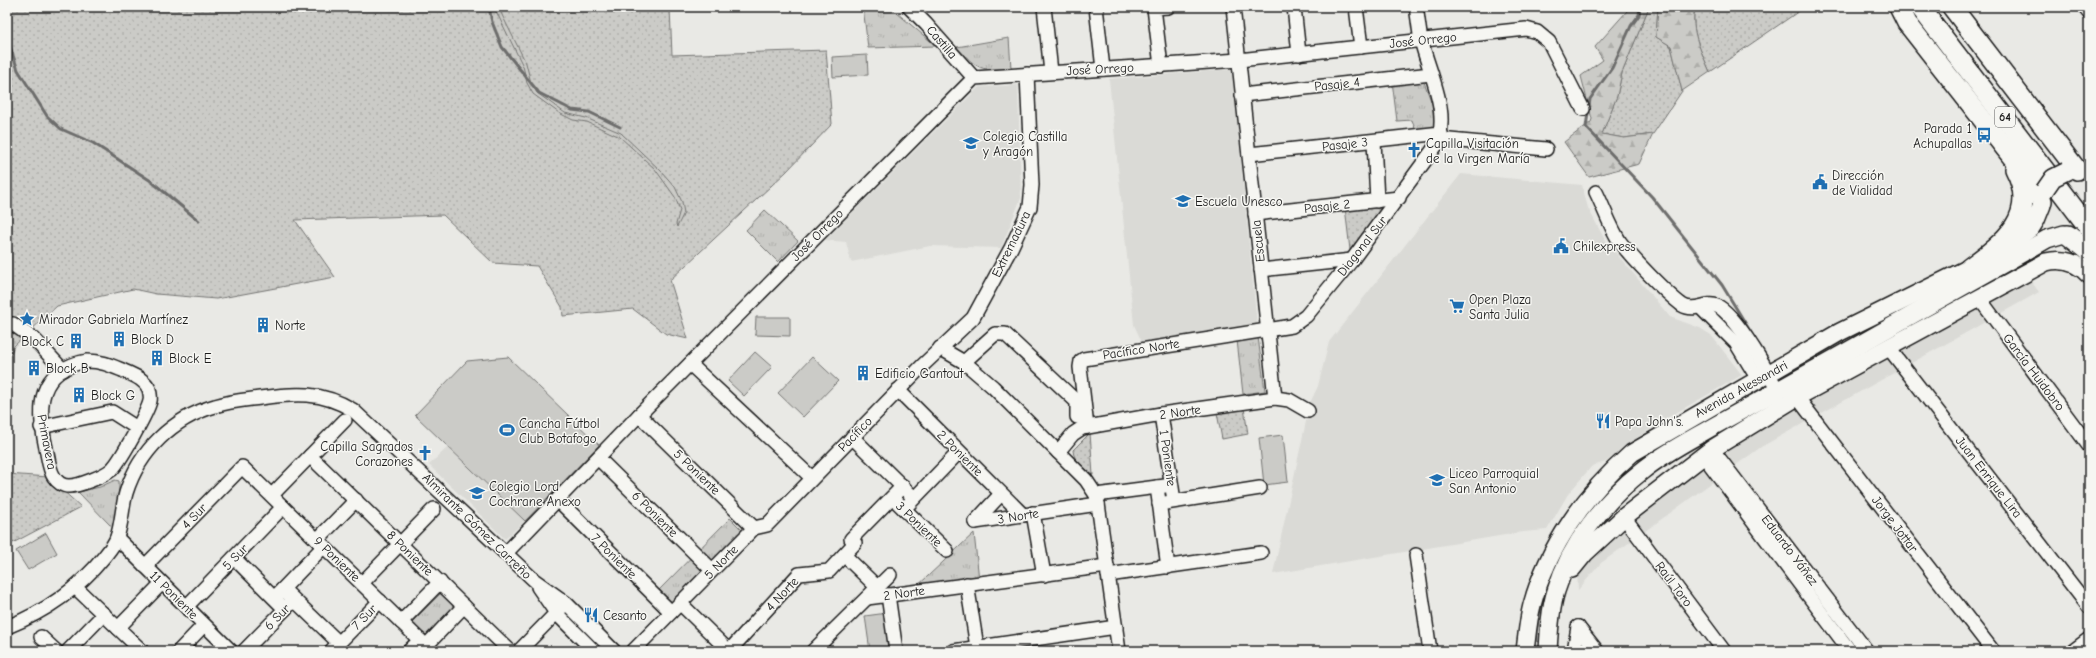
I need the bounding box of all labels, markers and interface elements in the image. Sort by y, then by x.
street label: Castilla [923,22,961,62]
street label: José Orrego [1389,29,1458,51]
street label: José Orrego [1066,60,1134,78]
street label: Pasaje 4 [1313,74,1361,94]
road number: 64 [1995,107,2015,127]
place label: Parada 1 Achupallas [1913,121,1972,151]
bus stop icon: Parada 1 Achupallas [1975,126,1993,144]
place label: Colegio Castilla y Aragón [982,129,1067,159]
school or university icon: Colegio Castilla y Aragón [962,134,980,152]
street label: Pasaje 3 [1321,134,1369,154]
place label: Capilla Visitación de la Virgen María [1426,136,1530,166]
church icon: Capilla Visitación de la Virgen María [1405,141,1423,159]
place label: Dirección de Vialidad [1832,168,1893,198]
public building icon: Dirección de Vialidad [1811,173,1829,191]
school or university icon: Escuela Unesco [1174,192,1192,210]
place label: Escuela Unesco [1195,194,1283,209]
street label: Pasaje 2 [1303,196,1351,216]
street label: José Orrego [788,206,846,264]
street label: Extremadura [989,208,1033,280]
street label: Diagonal Sur [1334,212,1390,279]
street label: Escuela [1248,219,1268,263]
public building icon: Chilexpress [1552,237,1570,255]
place label: Chilexpress [1573,239,1636,254]
place label: Open Plaza Santa Julia [1469,292,1531,322]
supermarket icon: Open Plaza Santa Julia [1448,297,1466,315]
place icon: Mirador Gabriela Martínez [18,310,36,328]
place label: Mirador Gabriela Martínez [39,312,188,327]
building icon: Norte [254,316,272,334]
place label: Norte [275,318,306,333]
building icon: Block D [110,330,128,348]
street label: García Huidobro [2000,331,2068,414]
building icon: Block C [67,332,85,350]
place label: Block D [131,332,174,347]
place label: Block C [21,334,64,349]
street label: Pacífico Norte [1102,335,1181,362]
building icon: Block E [148,349,166,367]
place label: Block E [169,351,212,366]
street label: Avenida Alessandri [1692,357,1790,421]
building icon: Block B [25,359,43,377]
place label: Block B [46,361,89,376]
building icon: Edificio Gantout [854,364,872,382]
place label: Edificio Gantout [875,366,965,381]
building icon: Block G [70,386,88,404]
place label: Block G [91,388,135,403]
street label: 2 Norte [1158,402,1202,422]
restaurant icon: Papa John's. [1594,412,1612,430]
street label: Primavera [34,413,60,471]
street label: Pacífico [835,413,875,454]
place label: Papa John's. [1615,414,1683,429]
place label: Cancha Fútbol Club Botafogo [519,416,600,446]
sports icon: Cancha Fútbol Club Botafogo [498,421,516,439]
street label: 2 Poniente [934,427,986,479]
street label: 1 Poniente [1157,429,1179,488]
street label: Juan Enrique Lira [1953,433,2025,521]
place label: Capilla Sagrados Corazones [320,439,413,469]
church icon: Capilla Sagrados Corazones [416,444,434,462]
street label: 5 Poniente [671,446,724,498]
place label: Liceo Parroquial San Antonio [1449,466,1539,496]
street label: Almirante Gómez Carreño [419,470,535,582]
school or university icon: Liceo Parroquial San Antonio [1428,471,1446,489]
place label: Colegio Lord Cochrane Anexo [489,479,581,509]
school or university icon: Colegio Lord Cochrane Anexo [468,484,486,502]
street label: 6 Poniente [629,488,681,540]
street label: Jorge Jottar [1869,493,1922,556]
street label: 3 Poniente [893,498,946,550]
street label: 4 Sur [178,500,210,532]
street label: 3 Norte [996,505,1040,527]
street label: Eduardo Yáñez [1759,512,1822,588]
street label: 8 Poniente [384,527,437,579]
street label: 7 Poniente [588,530,640,582]
street label: 9 Poniente [311,533,364,585]
street label: 5 Sur [219,540,252,573]
street label: 5 Norte [701,542,741,582]
street label: Raúl Toro [1652,559,1696,610]
street label: 11 Poniente [147,568,202,623]
street label: 4 Norte [763,574,802,614]
street label: 2 Norte [882,583,926,603]
street label: 6 Sur [261,600,294,633]
street label: 7 Sur [348,601,380,633]
restaurant icon: Cesanto [582,606,600,624]
place label: Cesanto [603,608,647,623]

